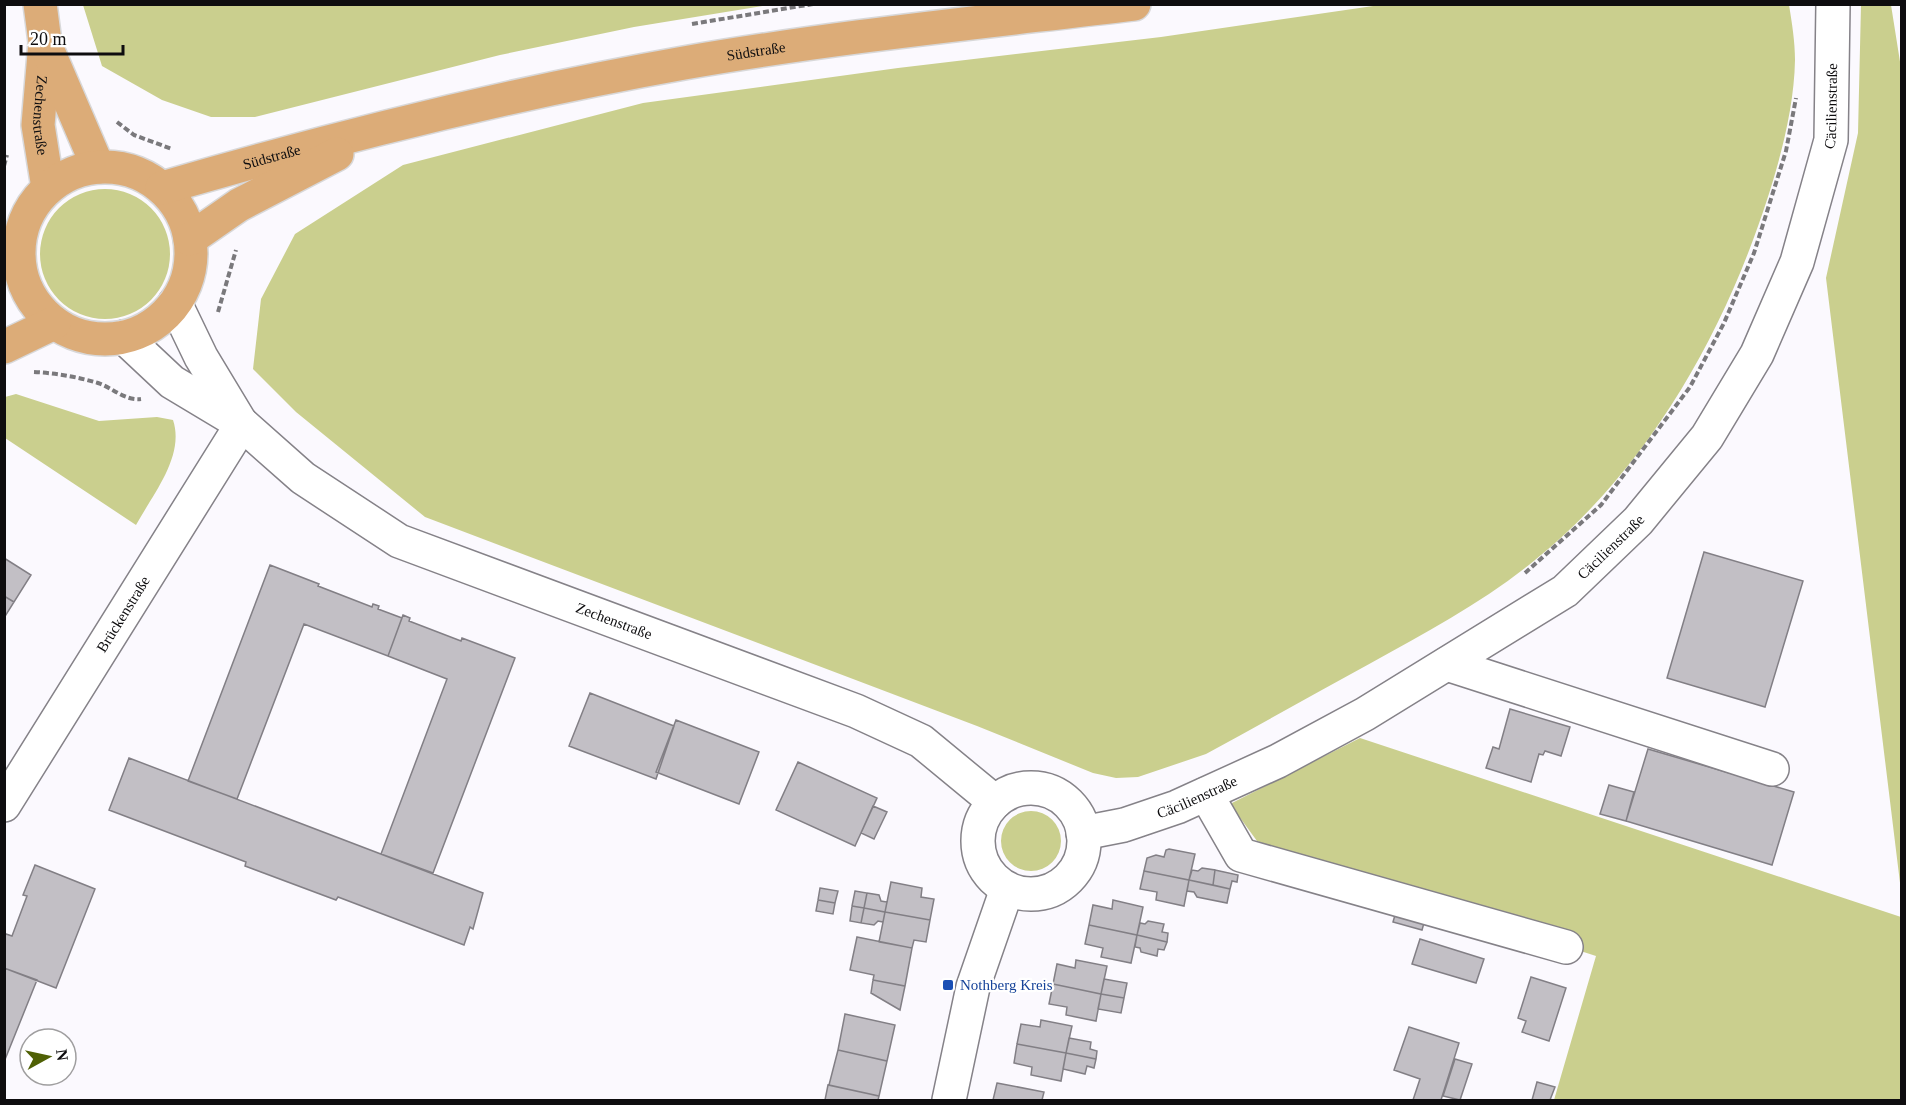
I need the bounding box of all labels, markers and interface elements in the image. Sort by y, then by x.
scale bar [21,18,123,56]
text: 20 m [30,29,67,49]
street label: Südstraße [726,39,787,64]
street label: Cäcilienstraße [1821,63,1840,151]
street label: Zechenstraße [30,75,51,157]
street label: Südstraße [241,141,303,173]
street label: Cäcilienstraße [1574,511,1648,582]
street label: Brückenstraße [93,573,153,655]
street label: Zechenstraße [574,599,655,643]
street label: Cäcilienstraße [1155,773,1240,821]
place label: Nothberg Kreis [960,977,1053,993]
marker: Nothberg Kreis [941,978,955,992]
north arrow [18,1027,78,1087]
text: N [53,1048,72,1062]

